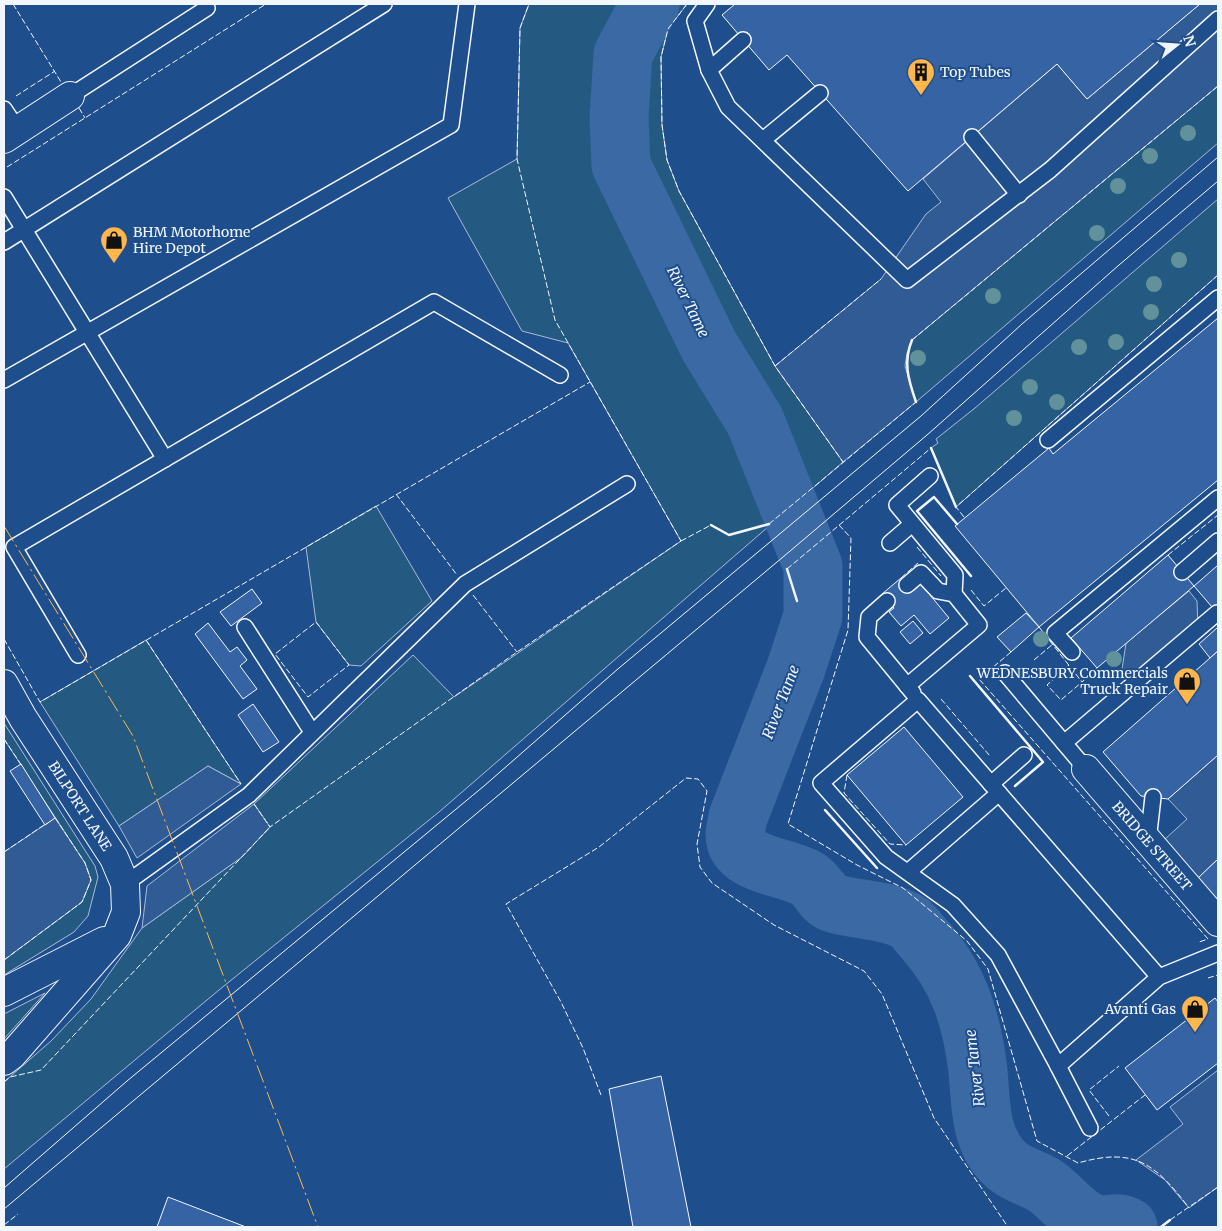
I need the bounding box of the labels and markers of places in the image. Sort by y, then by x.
building icon: Top Tubes [906,57,936,96]
place label: Top Tubes [940,63,1011,81]
place label: BHM Motorhome Hire Depot [133,223,250,257]
shop icon: BHM Motorhome Hire Depot [99,225,129,264]
place label: WEDNESBURY Commercials Truck Repair [976,664,1168,698]
shop icon: WEDNESBURY Commercials Truck Repair [1172,666,1202,705]
shop icon: Avanti Gas [1180,994,1210,1033]
place label: Avanti Gas [1104,1000,1176,1018]

